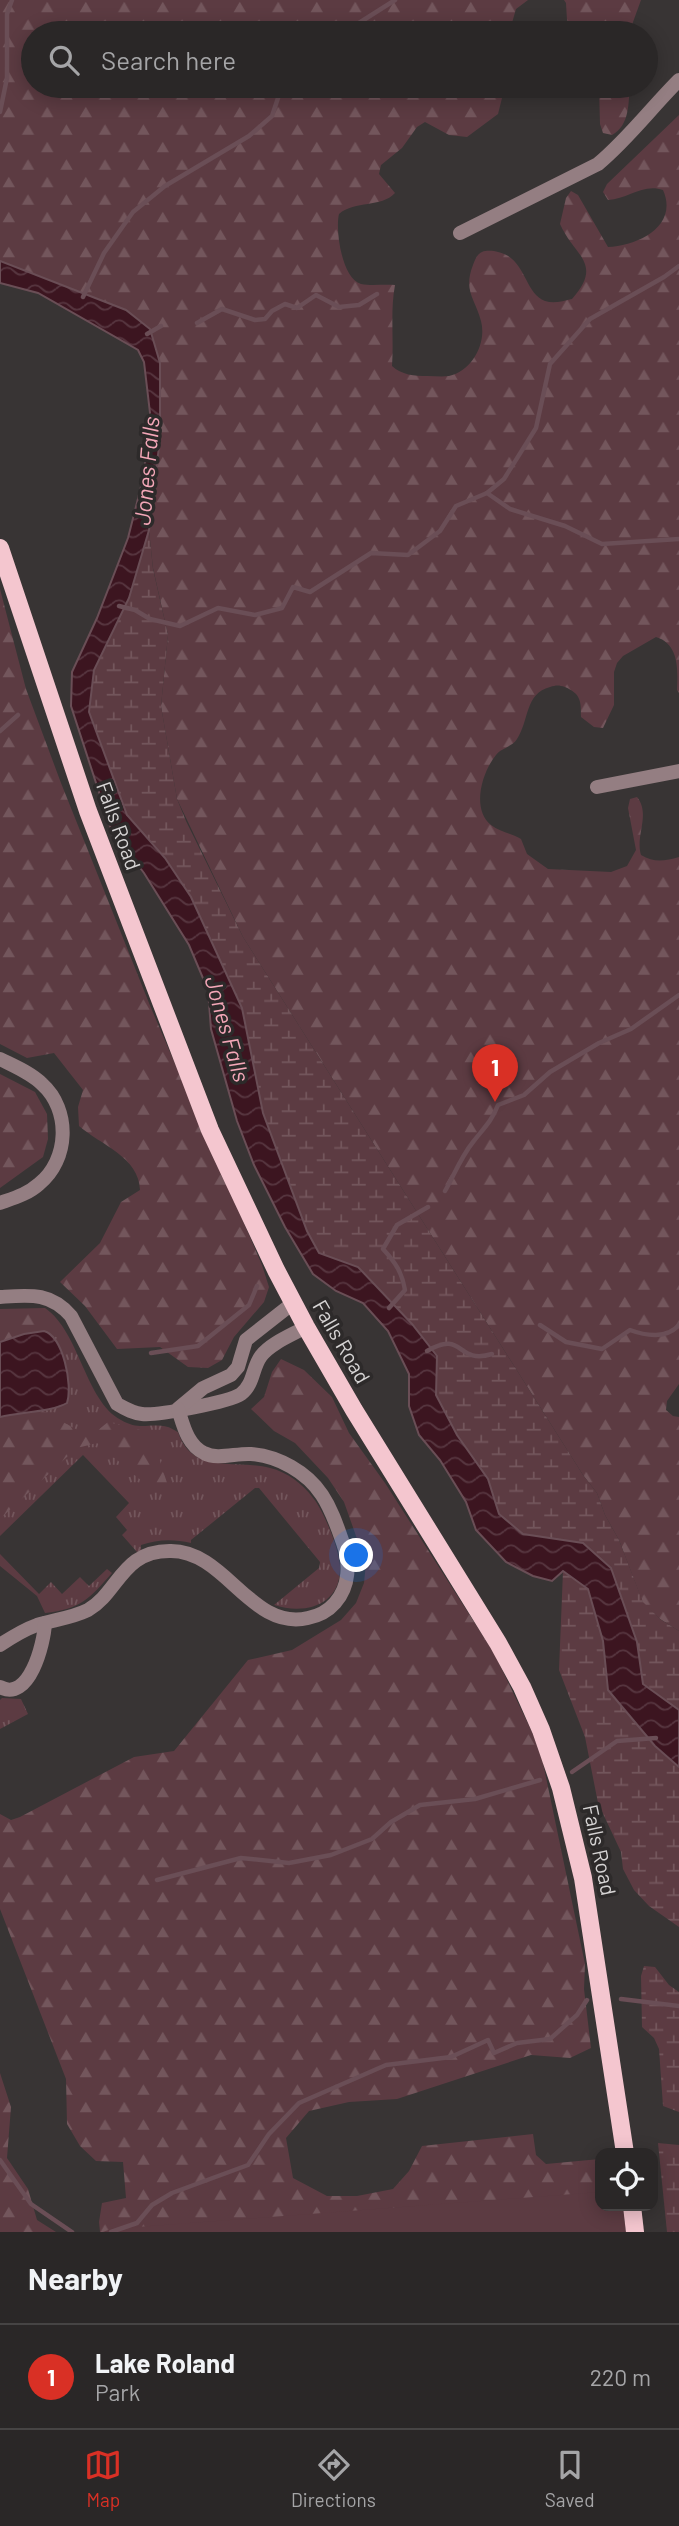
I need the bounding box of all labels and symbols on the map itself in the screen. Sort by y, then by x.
water label: Jones Falls [127,415,165,527]
street label: Falls Road [92,778,147,873]
water label: Jones Falls [199,972,257,1085]
pin: 1 [472,1044,518,1102]
street label: Falls Road [308,1295,376,1388]
your location [339,1538,373,1572]
street label: Falls Road [579,1802,622,1897]

